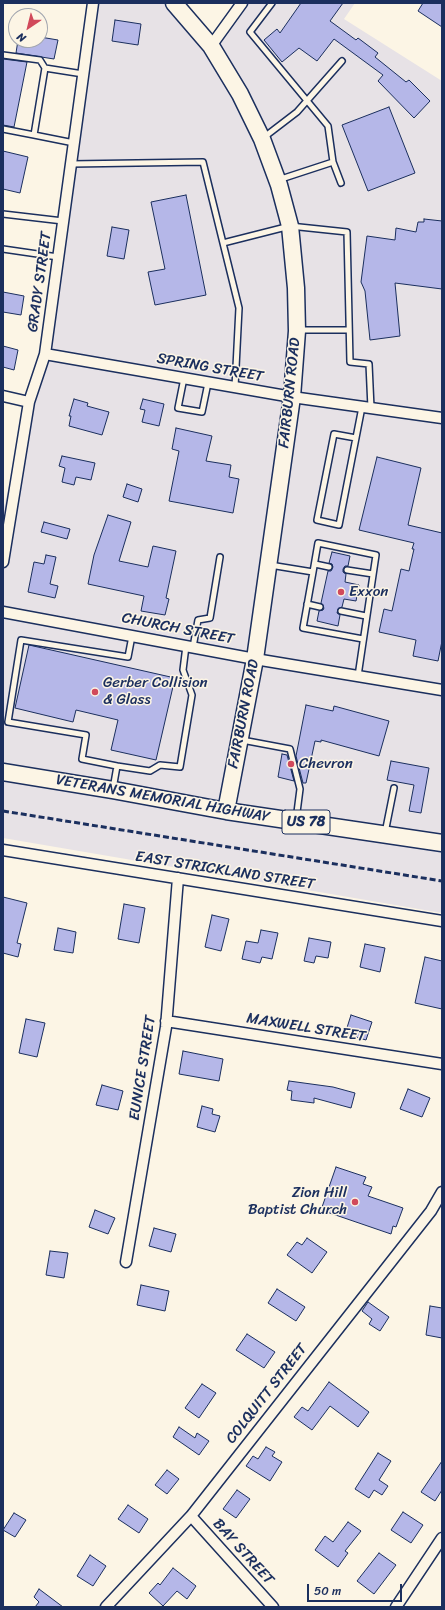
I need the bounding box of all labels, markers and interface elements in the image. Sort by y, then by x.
north arrow [8,8,48,48]
text: N [13,27,30,47]
street label: GRADY STREET [24,231,56,333]
street label: FAIRBURN ROAD [275,337,305,449]
street label: SPRING STREET [155,350,265,386]
place label: Exxon [349,583,388,601]
marker: Exxon [336,587,346,597]
street label: CHURCH STREET [120,609,236,649]
street label: FAIRBURN ROAD [225,658,263,770]
place label: Gerber Collision & Glass [103,674,208,709]
marker: Gerber Collision & Glass [90,687,100,697]
place label: Chevron [299,755,353,773]
marker: Chevron [286,759,296,769]
street label: VETERANS MEMORIAL HIGHWAY [54,771,272,827]
road number: US 78 [282,810,330,834]
street label: EAST STRICKLAND STREET [134,848,316,894]
street label: MAXWELL STREET [245,1010,367,1046]
street label: EUNICE STREET [126,1014,160,1122]
place label: Zion Hill Baptist Church [248,1184,347,1219]
marker: Zion Hill Baptist Church [350,1197,360,1207]
street label: COLQUITT STREET [222,1341,312,1447]
street label: BAY STREET [209,1515,277,1589]
scale bar [309,1576,404,1602]
text: 50 m [314,1580,341,1602]

